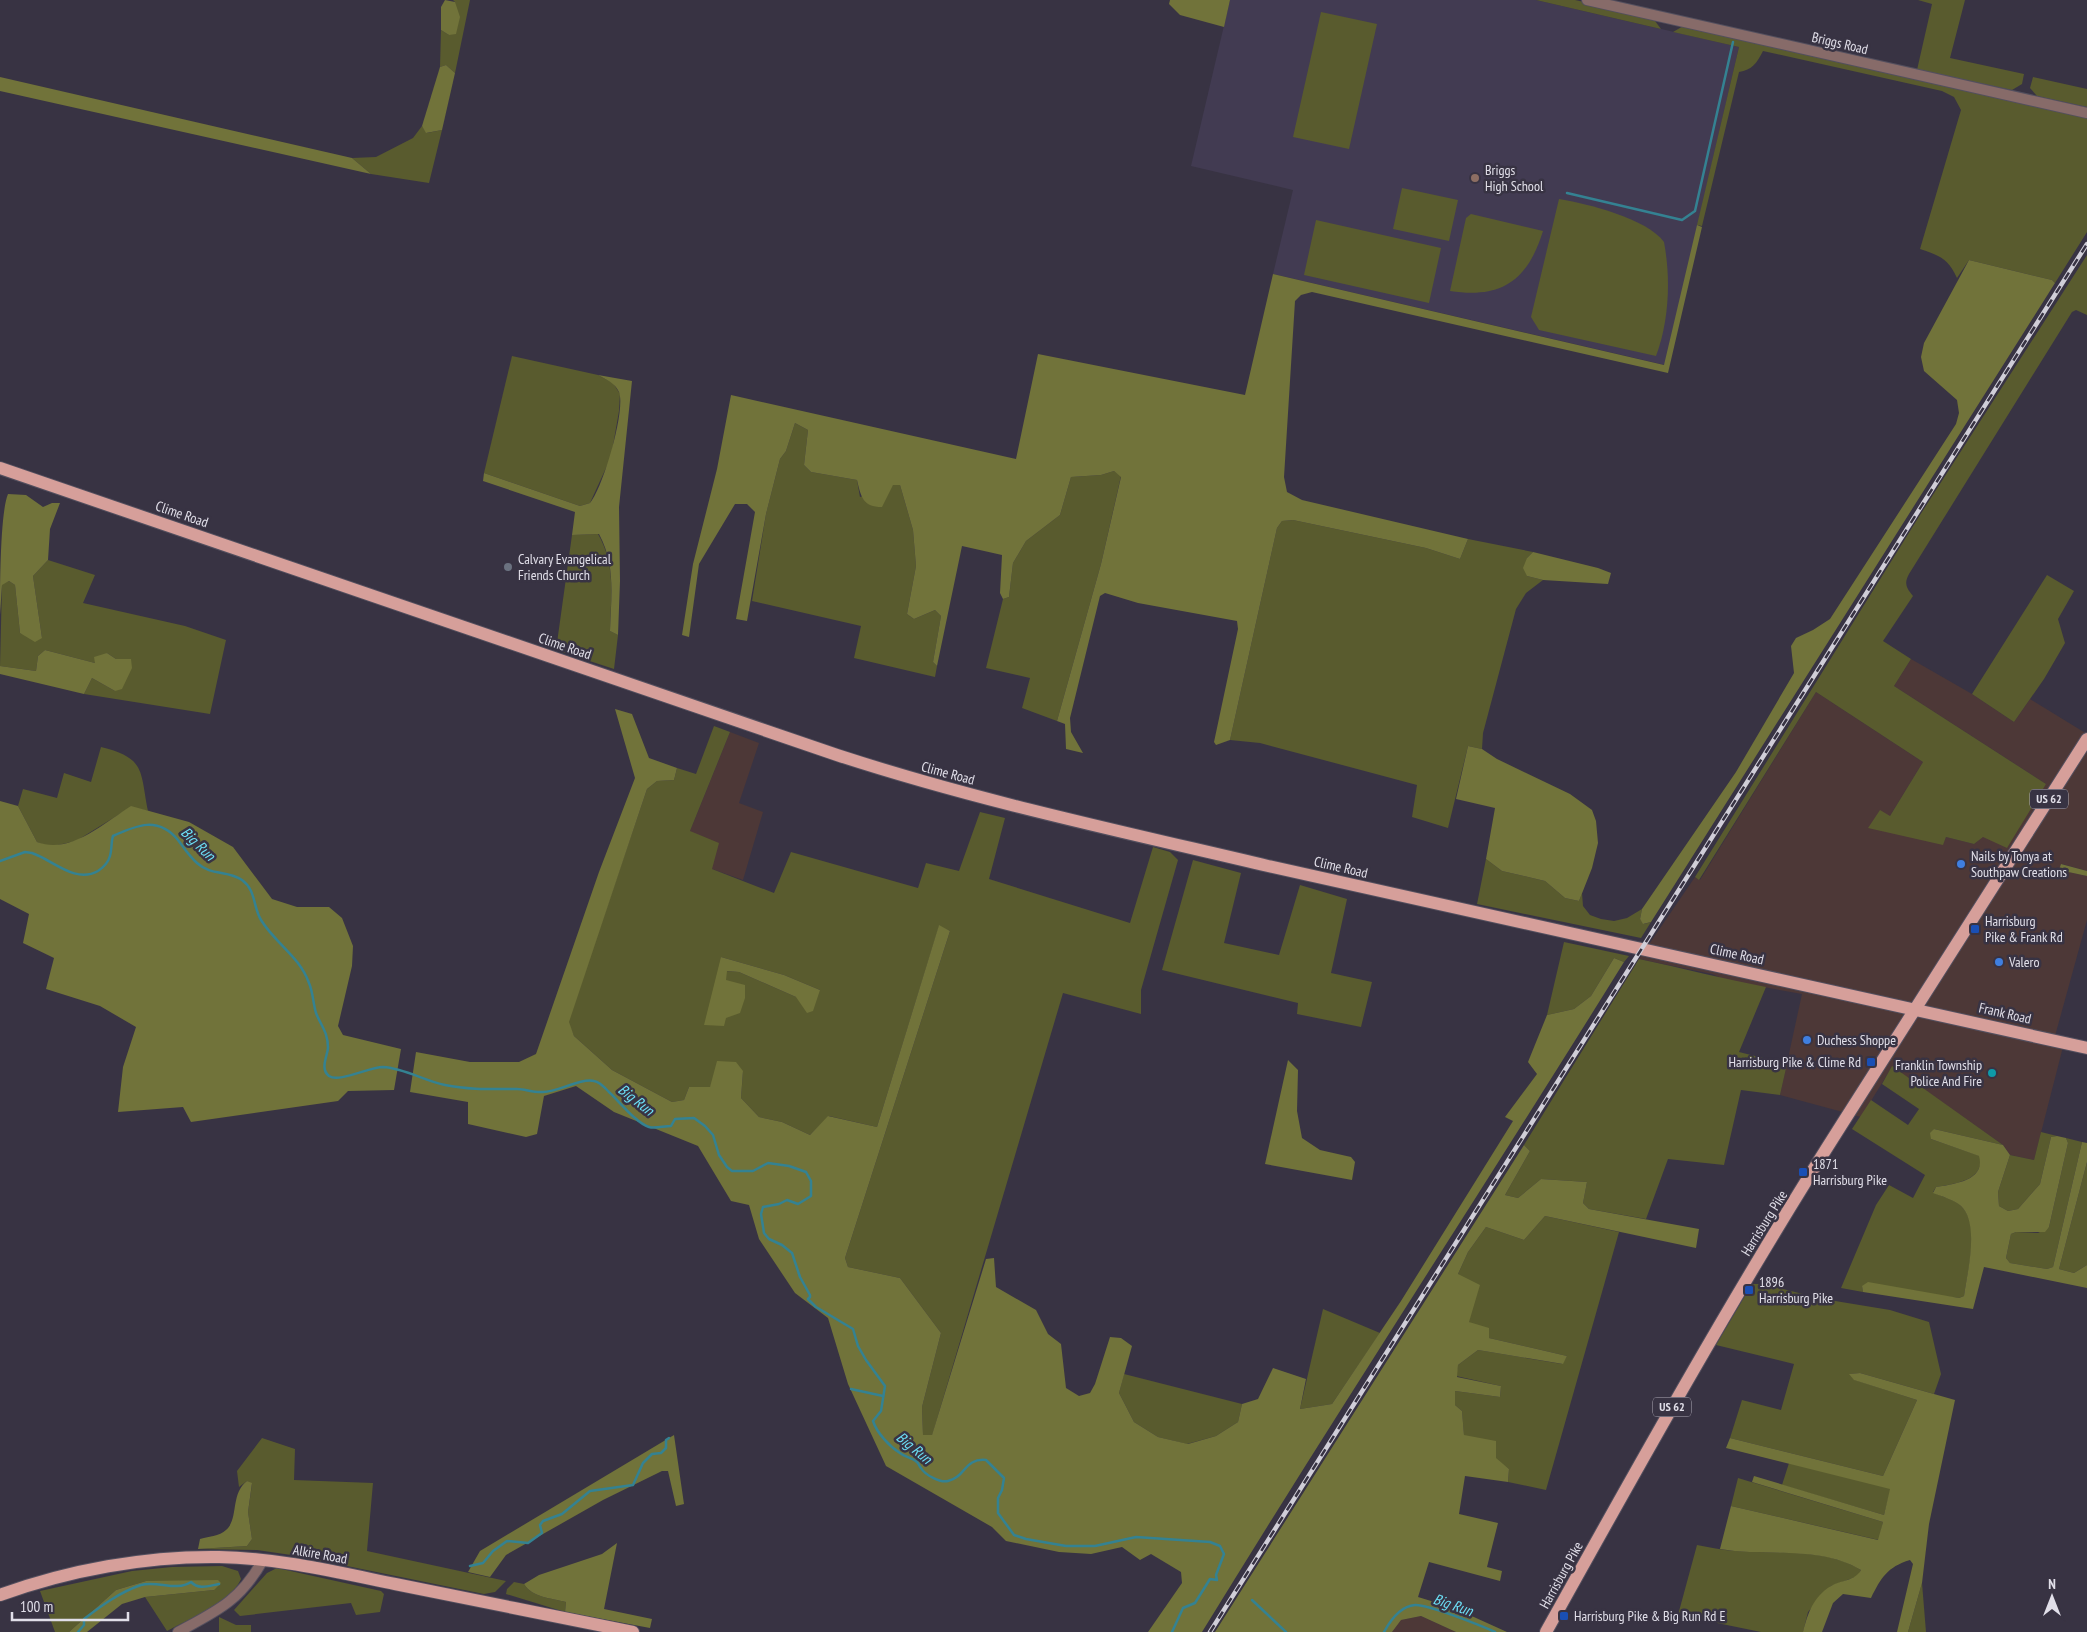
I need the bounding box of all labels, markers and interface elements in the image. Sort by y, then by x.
street label: Briggs Road [1810,28,1870,58]
place label: Briggs High School [1485,161,1544,195]
marker: Briggs High School [1469,172,1481,184]
street label: Clime Road [153,497,211,531]
place label: Calvary Evangelical Friends Church [518,550,612,584]
marker: Calvary Evangelical Friends Church [502,561,514,573]
street label: Clime Road [536,629,594,663]
street label: Clime Road [919,757,977,789]
road number: US 62 [2030,790,2068,809]
water label: Big Run [177,823,220,865]
place label: Nails by Tonya at Southpaw Creations [1971,847,2067,881]
street label: Clime Road [1312,852,1370,882]
marker: Nails by Tonya at Southpaw Creations [1955,858,1967,870]
place label: Harrisburg Pike & Frank Rd [1985,912,2063,946]
marker: Harrisburg Pike & Frank Rd [1969,923,1981,935]
street label: Clime Road [1708,940,1766,968]
place label: Valero [2008,953,2039,971]
marker: Valero [1993,956,2005,968]
street label: Frank Road [1977,998,2033,1028]
place label: Duchess Shoppe [1817,1031,1896,1049]
marker: Duchess Shoppe [1801,1034,1813,1046]
place label: Harrisburg Pike & Clime Rd [1729,1053,1861,1071]
marker: Harrisburg Pike & Clime Rd [1865,1056,1877,1068]
place label: Franklin Township Police And Fire [1895,1056,1982,1090]
marker: Franklin Township Police And Fire [1986,1067,1998,1079]
water label: Big Run [615,1080,659,1120]
place label: 1871 Harrisburg Pike [1813,1155,1887,1189]
marker: 1871 Harrisburg Pike [1797,1166,1809,1178]
street label: Harrisburg Pike [1737,1187,1791,1259]
place label: 1896 Harrisburg Pike [1759,1273,1833,1307]
marker: 1896 Harrisburg Pike [1743,1284,1755,1296]
road number: US 62 [1653,1398,1691,1416]
water label: Big Run [893,1427,937,1469]
street label: Harrisburg Pike [1535,1538,1587,1612]
street label: Alkire Road [291,1540,349,1568]
north arrow [2027,1572,2077,1622]
text: N [2048,1575,2056,1593]
water label: Big Run [1431,1589,1477,1621]
scale bar [12,1590,129,1622]
text: 100 m [20,1597,53,1616]
place label: Harrisburg Pike & Big Run Rd E [1574,1607,1725,1625]
marker: Harrisburg Pike & Big Run Rd E [1558,1610,1570,1622]

